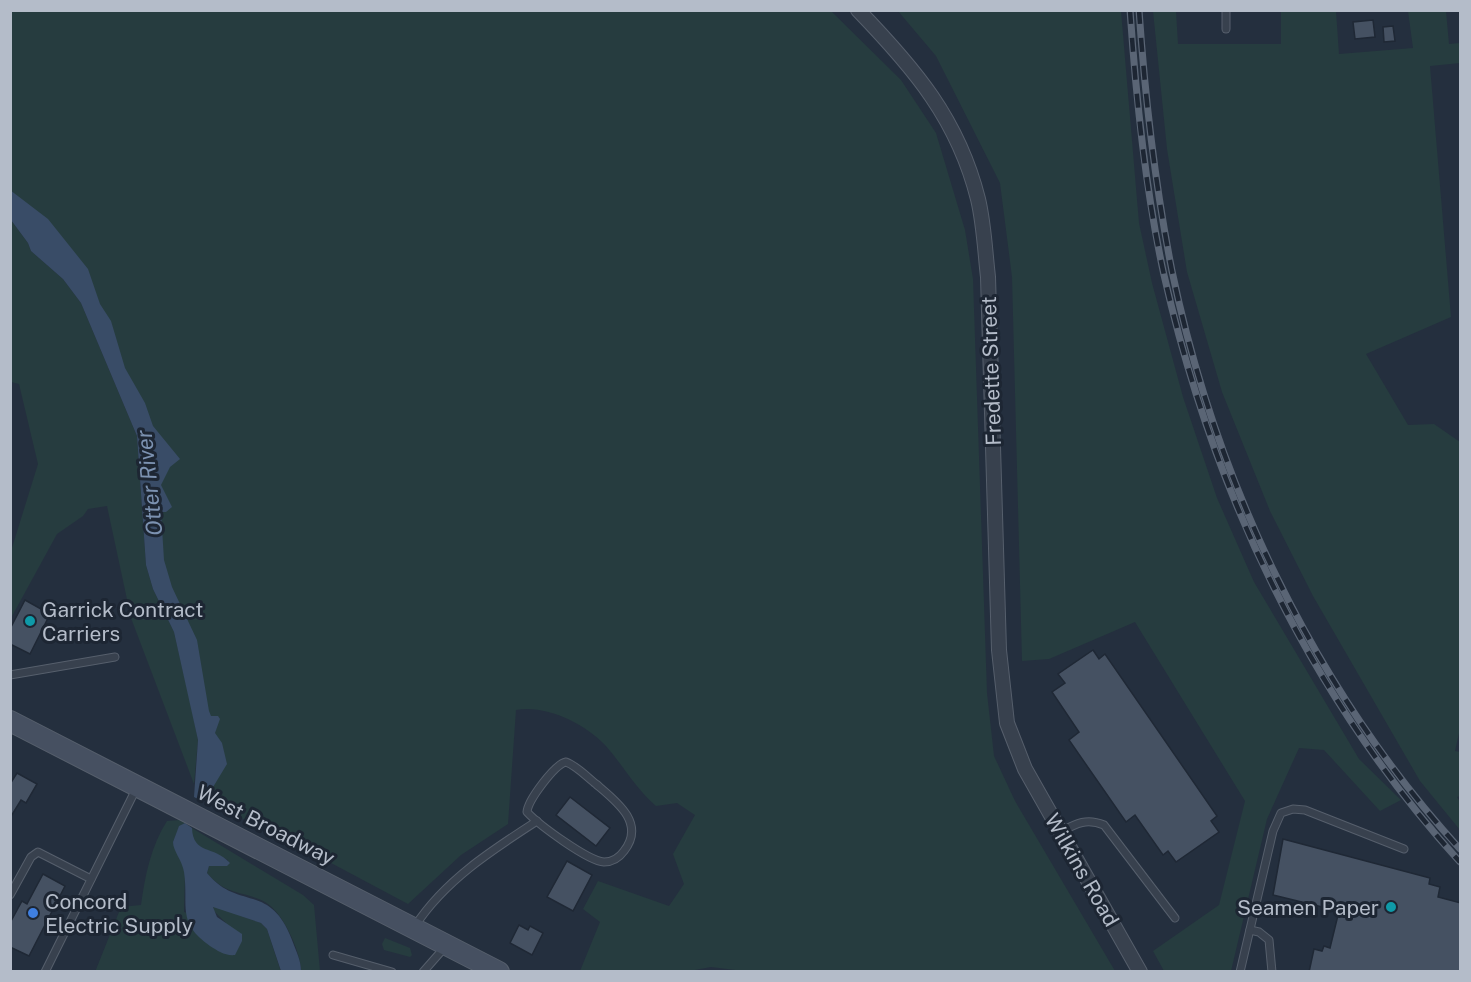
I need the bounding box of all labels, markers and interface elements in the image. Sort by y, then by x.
street label: Fredette Street [976,296,1006,446]
water label: Otter River [130,428,167,537]
place label: Garrick Contract Carriers [42,597,203,646]
marker: Garrick Contract Carriers [23,614,37,628]
street label: West Broadway [193,780,339,870]
street label: Wilkins Road [1040,809,1124,931]
place label: Concord Electric Supply [45,889,193,938]
place label: Seamen Paper [1237,895,1379,920]
marker: Seamen Paper [1384,900,1398,914]
marker: Concord Electric Supply [26,906,40,920]

